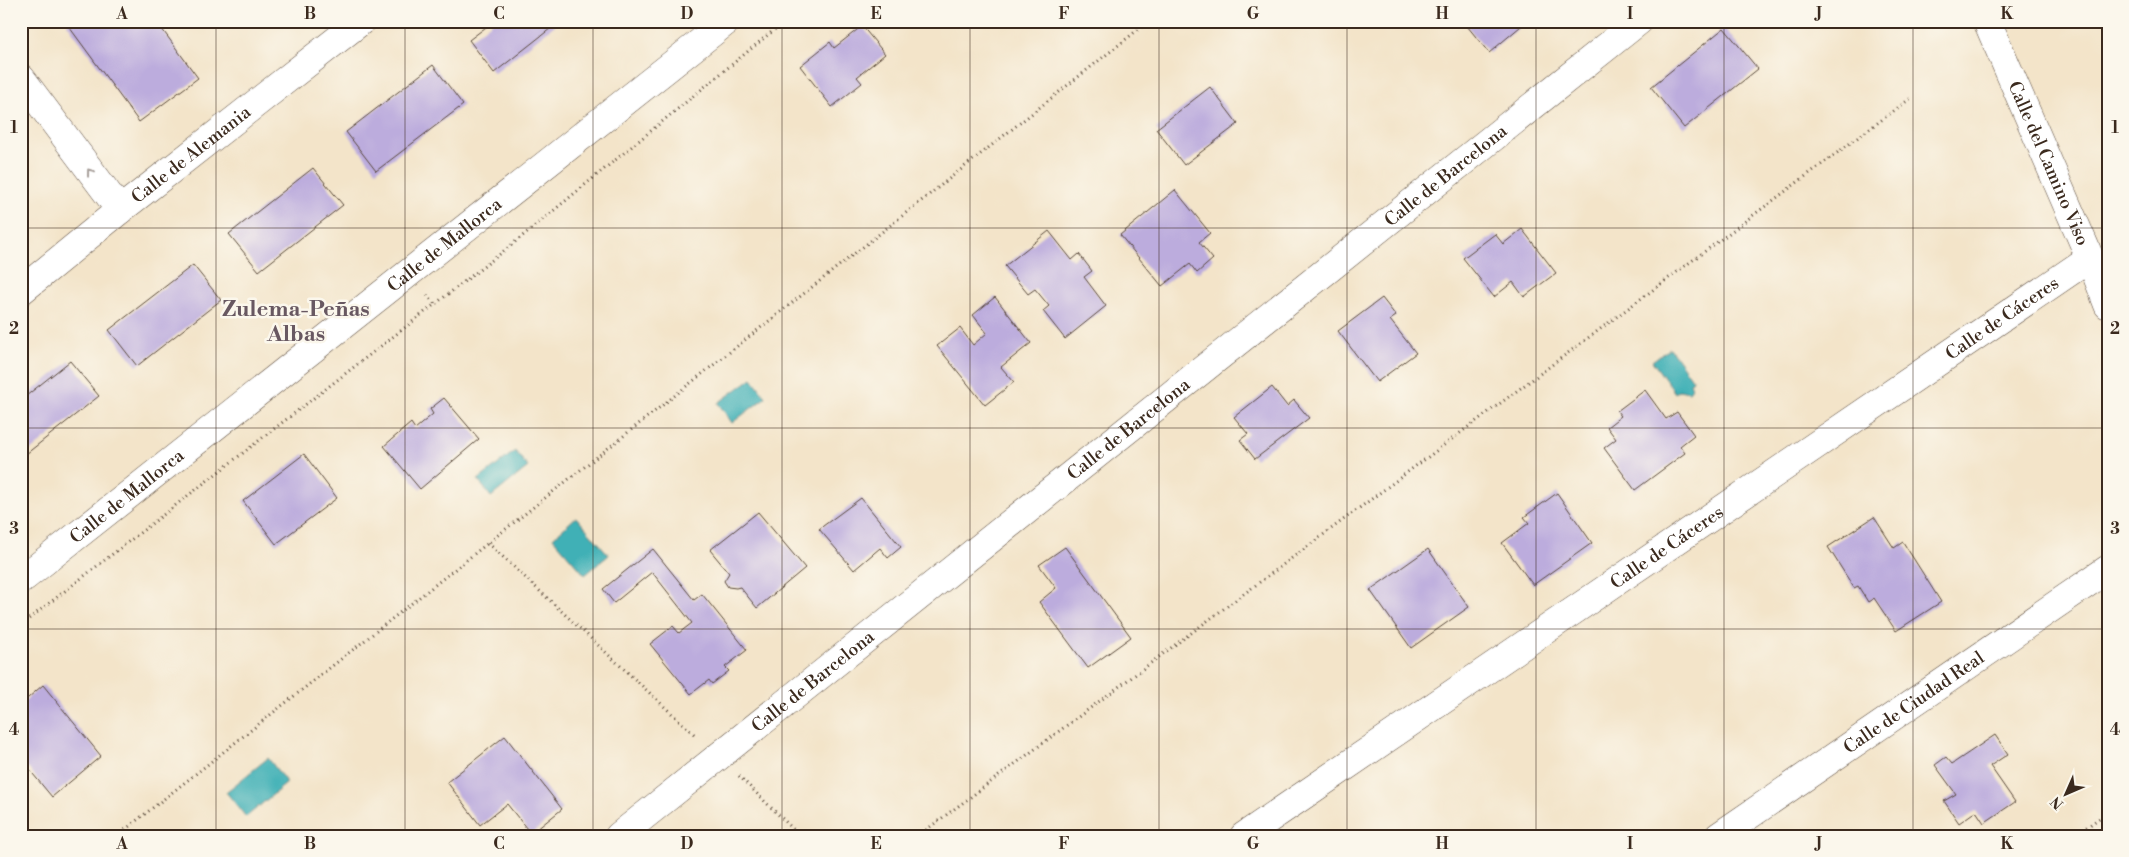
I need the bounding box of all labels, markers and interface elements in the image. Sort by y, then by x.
text: A [115,4,128,24]
text: B [304,4,316,24]
text: C [493,4,505,24]
text: D [681,4,694,24]
text: E [870,4,882,24]
text: F [1058,4,1070,24]
text: G [1247,4,1260,24]
text: H [1435,4,1449,24]
text: I [1627,4,1633,24]
text: J [1814,4,1822,24]
text: K [2001,4,2015,24]
street label: Calle del Camino Viso [2003,77,2095,249]
street label: Calle de Alemania [127,100,256,208]
text: 1 [10,118,18,138]
text: 1 [2111,118,2119,138]
street label: Calle de Barcelona [1379,119,1512,232]
one-way arrow [87,168,96,178]
street label: Calle de Mallorca [383,192,507,297]
street label: Calle de Cáceres [1941,271,2063,365]
district label: Zulema-Peñas Albas [222,296,370,348]
text: 2 [9,319,19,339]
text: 2 [2110,319,2120,339]
street label: Calle de Barcelona [1062,372,1195,485]
street label: Calle de Mallorca [65,443,189,549]
street label: Calle de Cáceres [1606,500,1728,594]
text: 3 [9,519,19,539]
text: 3 [2110,519,2120,539]
street label: Calle de Barcelona [747,625,880,737]
street label: Calle de Ciudad Real [1839,646,1989,759]
text: 4 [9,720,20,740]
text: 4 [2110,720,2121,740]
north arrow [2042,770,2092,820]
text: N [2047,792,2068,813]
text: A [115,834,128,854]
text: B [304,834,316,854]
text: C [493,834,505,854]
text: D [681,834,694,854]
text: E [870,834,882,854]
text: F [1058,834,1070,854]
text: G [1247,834,1260,854]
text: H [1435,834,1449,854]
text: I [1627,834,1633,854]
text: J [1814,834,1822,854]
text: K [2001,834,2015,854]

